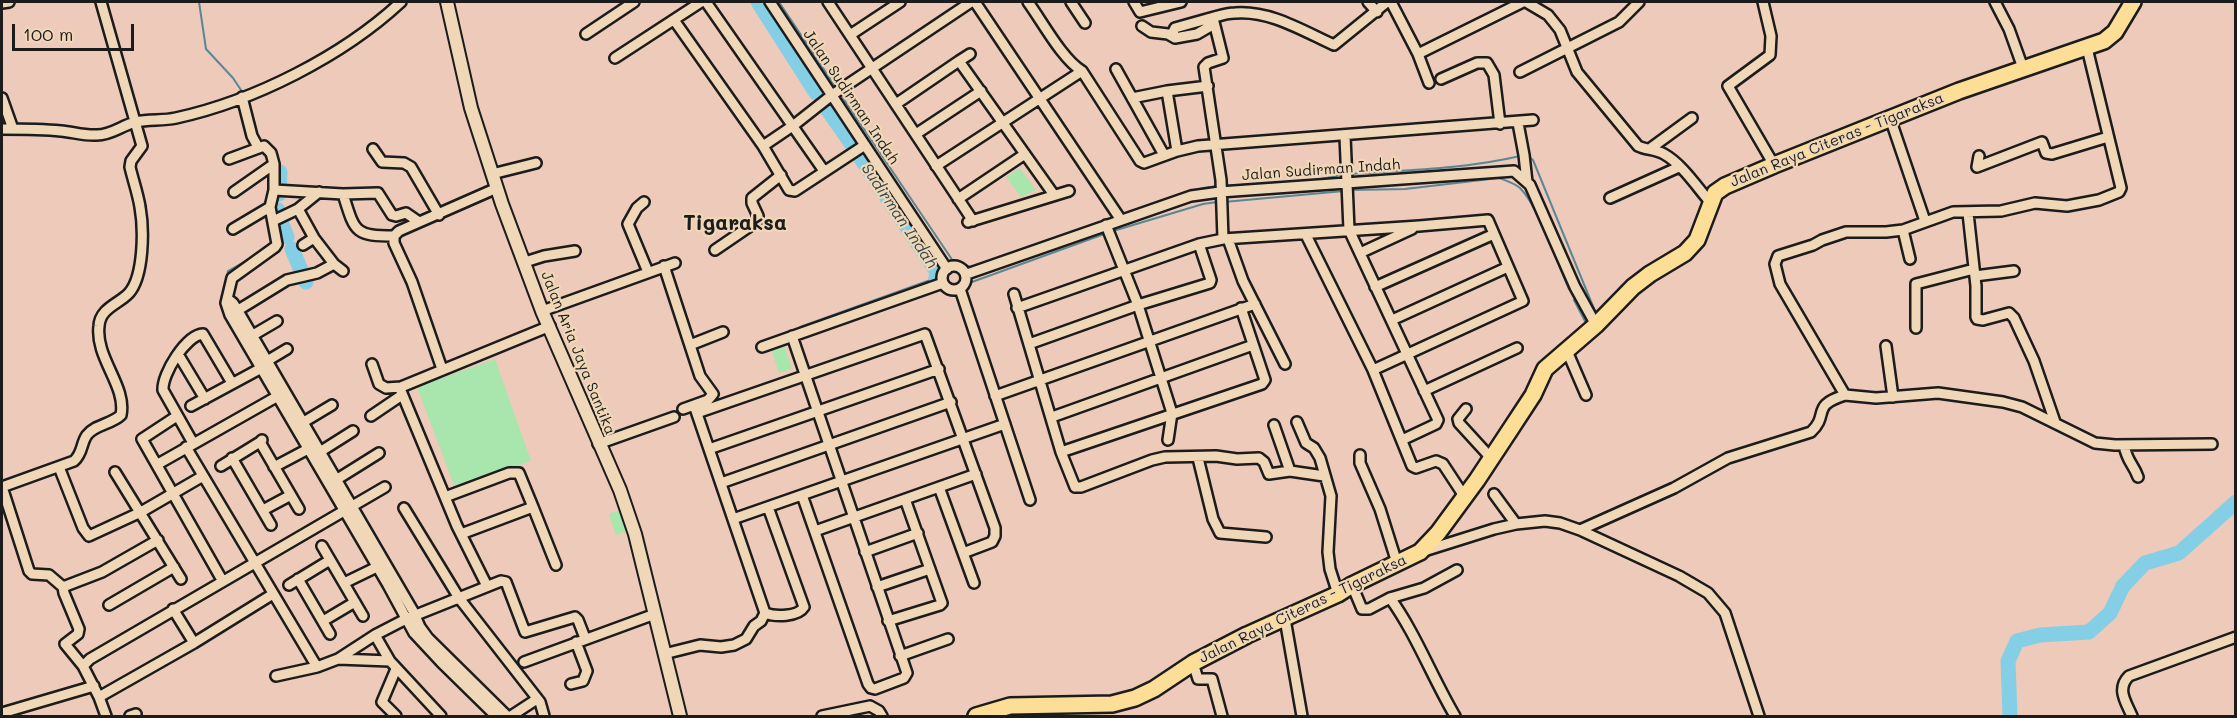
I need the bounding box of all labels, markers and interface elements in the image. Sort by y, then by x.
scale bar [15,12,136,50]
text: 100 m [23,22,73,46]
street label: Jalan Sudirman Indah [799,26,903,168]
street label: Jalan Raya Citeras - Tigaraksa [1728,89,1946,191]
street label: Jalan Sudirman Indah [1241,155,1401,185]
water label: Sudirman Indah [857,160,941,272]
district label: Tigaraksa [683,211,787,237]
street label: Jalan Aria Jaya Santika [537,269,619,437]
street label: Jalan Raya Citeras - Tigaraksa [1196,551,1410,667]

